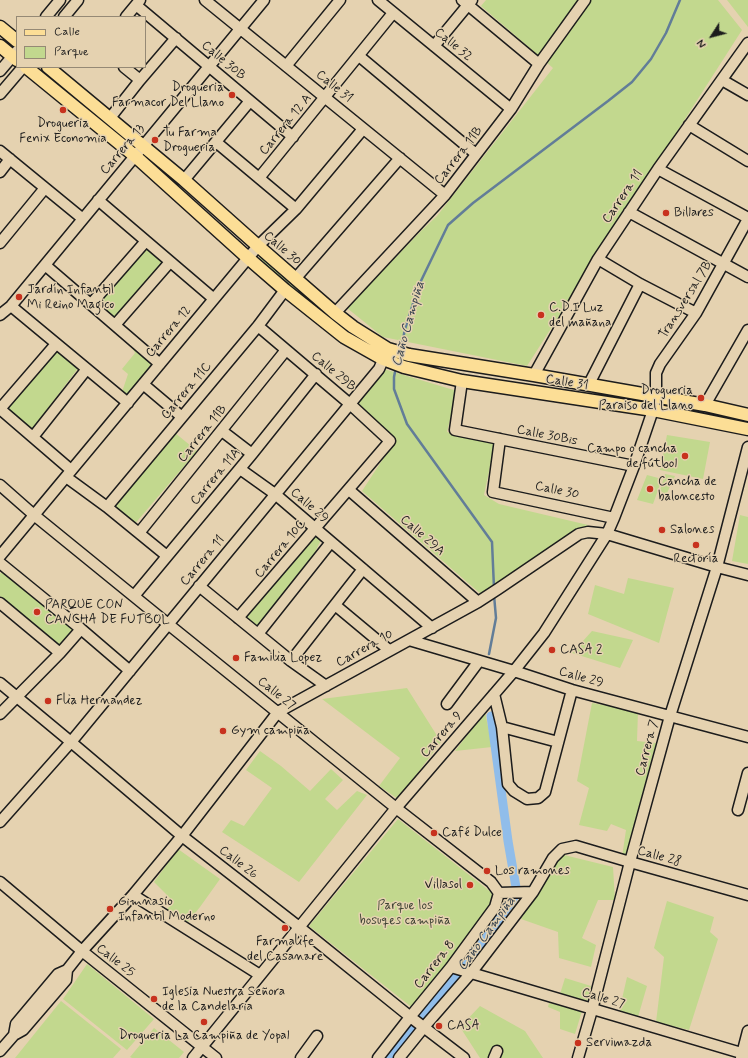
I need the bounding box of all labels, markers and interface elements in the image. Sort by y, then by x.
legend [16,16,146,68]
north arrow [692,16,732,56]
text: Calle [54,24,80,40]
street label: Calle 32 [431,25,475,65]
text: N [694,36,710,50]
street label: Calle 30B [198,38,248,84]
text: Parque [54,44,89,60]
street label: Calle 31 [312,67,356,107]
place label: Drogueria Farmacor Del Llano [112,80,224,111]
marker: Drogueria Farmacor Del Llano [227,90,237,100]
street label: Carrera 12 A [257,91,315,159]
marker: Drogueria Fenix Economia [58,105,68,115]
place label: Drogueria Fenix Economia [19,116,107,147]
street label: Carrera 13 [97,122,149,178]
street label: Carrera 11B [432,124,486,188]
place label: Tu Farma Drogueria [163,125,217,156]
marker: Tu Farma Drogueria [150,135,160,145]
street label: Carrera 11 [599,167,647,227]
place label: Billares [674,205,714,221]
marker: Billares [661,208,671,218]
street label: Calle 30 [260,228,304,270]
street label: Transversal 7B [656,258,716,342]
water label: Caño Campiña [389,279,429,369]
place label: Jardín Infantil Mi Reino Magico [27,282,114,313]
marker: Jardín Infantil Mi Reino Magico [14,292,24,302]
place label: C.D.I Luz del mañana [549,300,611,331]
street label: Carrera 12 [143,303,195,361]
marker: C.D.I Luz del mañana [536,310,546,320]
street label: Calle 29B [307,349,359,395]
street label: Carrera 11C [158,359,216,423]
street label: Calle 31 [545,372,589,394]
place label: Drogueria Paraiso del Llano [598,383,693,414]
marker: Drogueria Paraiso del Llano [696,393,706,403]
street label: Carrera 11B [175,402,231,466]
street label: Calle 30Bis [515,422,579,450]
place label: Campo o cancha de fútbol [587,441,677,472]
street label: Carrera 11A [188,445,244,509]
marker: Campo o cancha de fútbol [680,451,690,461]
place label: Cancha de baloncesto [658,474,717,505]
street label: Calle 30 [533,479,581,503]
marker: Cancha de baloncesto [645,484,655,494]
street label: Calle 29 [287,485,331,527]
street label: Calle 29A [396,512,448,560]
street label: Carrera 10C [252,516,310,582]
place label: Salones [670,522,714,538]
marker: Salones [657,525,667,535]
street label: Carrera 11 [177,533,229,589]
marker: Rectoría [691,540,701,550]
place label: Rectoría [674,551,718,567]
place label: PARQUE CON CANCHA DE FUTBOL [45,597,170,628]
marker: PARQUE CON CANCHA DE FUTBOL [32,607,42,617]
street label: Carrera 10 [334,627,396,671]
place label: CASA 2 [560,642,602,658]
marker: CASA 2 [547,645,557,655]
place label: Familia Lopez [244,650,322,666]
marker: Familia Lopez [231,653,241,663]
street label: Calle 29 [557,664,605,692]
street label: Calle 27 [254,674,298,714]
place label: Flia Hernandez [56,693,142,709]
marker: Flia Hernandez [43,696,53,706]
street label: Carrera 9 [418,709,466,761]
street label: Carrera 7 [633,718,663,778]
place label: Gym campiña [231,723,310,739]
marker: Gym campiña [218,726,228,736]
place label: Café Dulce [442,825,502,841]
marker: Café Dulce [429,828,439,838]
street label: Calle 26 [215,843,261,883]
street label: Calle 28 [635,843,683,871]
place label: Los ramones [495,863,570,879]
marker: Los ramones [482,866,492,876]
place label: Villasol [425,877,462,893]
marker: Villasol [465,880,475,890]
water label: Caño Campiña [454,893,520,975]
place label: Gimnasio Infantil Moderno [118,894,215,925]
park label: Parque los bosuqes campiña [359,898,451,929]
marker: Gimnasio Infantil Moderno [105,904,115,914]
marker: Farmalife del Casanare [280,923,290,933]
place label: Farmalife del Casanare [247,934,323,965]
street label: Carrera 8 [411,938,459,992]
street label: Calle 25 [93,941,137,981]
place label: Iglesia Nuestra Señora de la Candelaria [162,984,285,1015]
street label: Calle 27 [580,985,626,1013]
marker: Iglesia Nuestra Señora de la Candelaria [149,994,159,1004]
marker: Drogueria La Campiña de Yopal [199,1017,209,1027]
place label: CASA [447,1018,480,1034]
marker: CASA [434,1021,444,1031]
place label: Drogueria La Campiña de Yopal [119,1028,289,1044]
place label: Servimazda [586,1035,652,1051]
marker: Servimazda [573,1038,583,1048]

